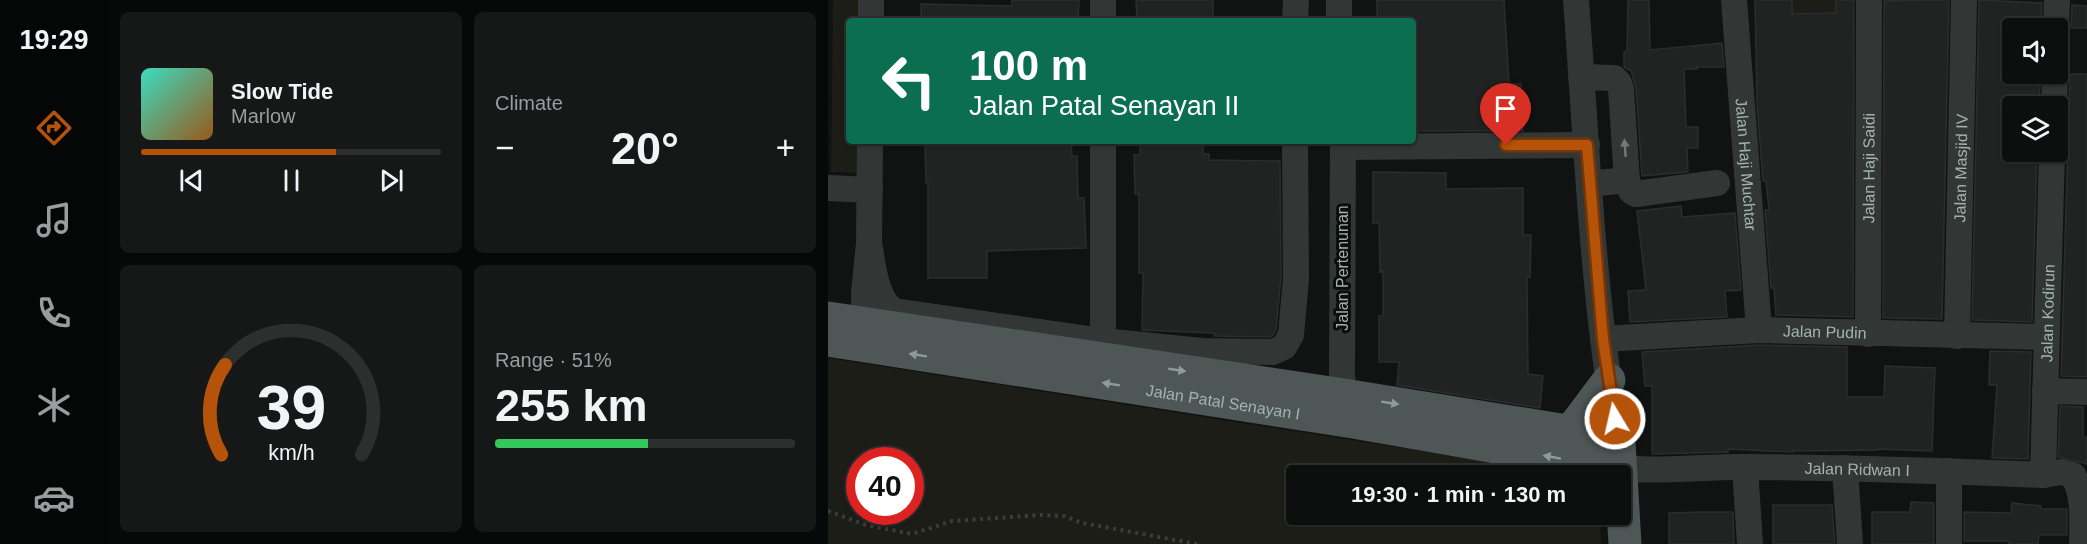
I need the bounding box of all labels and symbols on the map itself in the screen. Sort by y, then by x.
pin [1480,83,1531,145]
street label: Jalan Haji Muchtar [1733,98,1760,232]
street label: Jalan Haji Saidi [1860,113,1877,223]
street label: Jalan Masjid IV [1951,113,1970,222]
one-way arrow [1620,138,1629,157]
street label: Jalan Pertenunan [1334,205,1351,331]
street label: Jalan Kodirun [2038,264,2057,362]
street label: Jalan Pudin [1783,322,1867,341]
one-way arrow [909,350,928,359]
one-way arrow [1167,366,1186,375]
one-way arrow [1101,380,1120,389]
street label: Jalan Patal Senayan I [1145,381,1301,422]
position arrow [1583,387,1647,451]
one-way arrow [1381,398,1400,407]
speed limit sign: 40 [846,447,924,525]
one-way arrow [1542,452,1561,461]
street label: Jalan Ridwan I [1804,459,1910,479]

